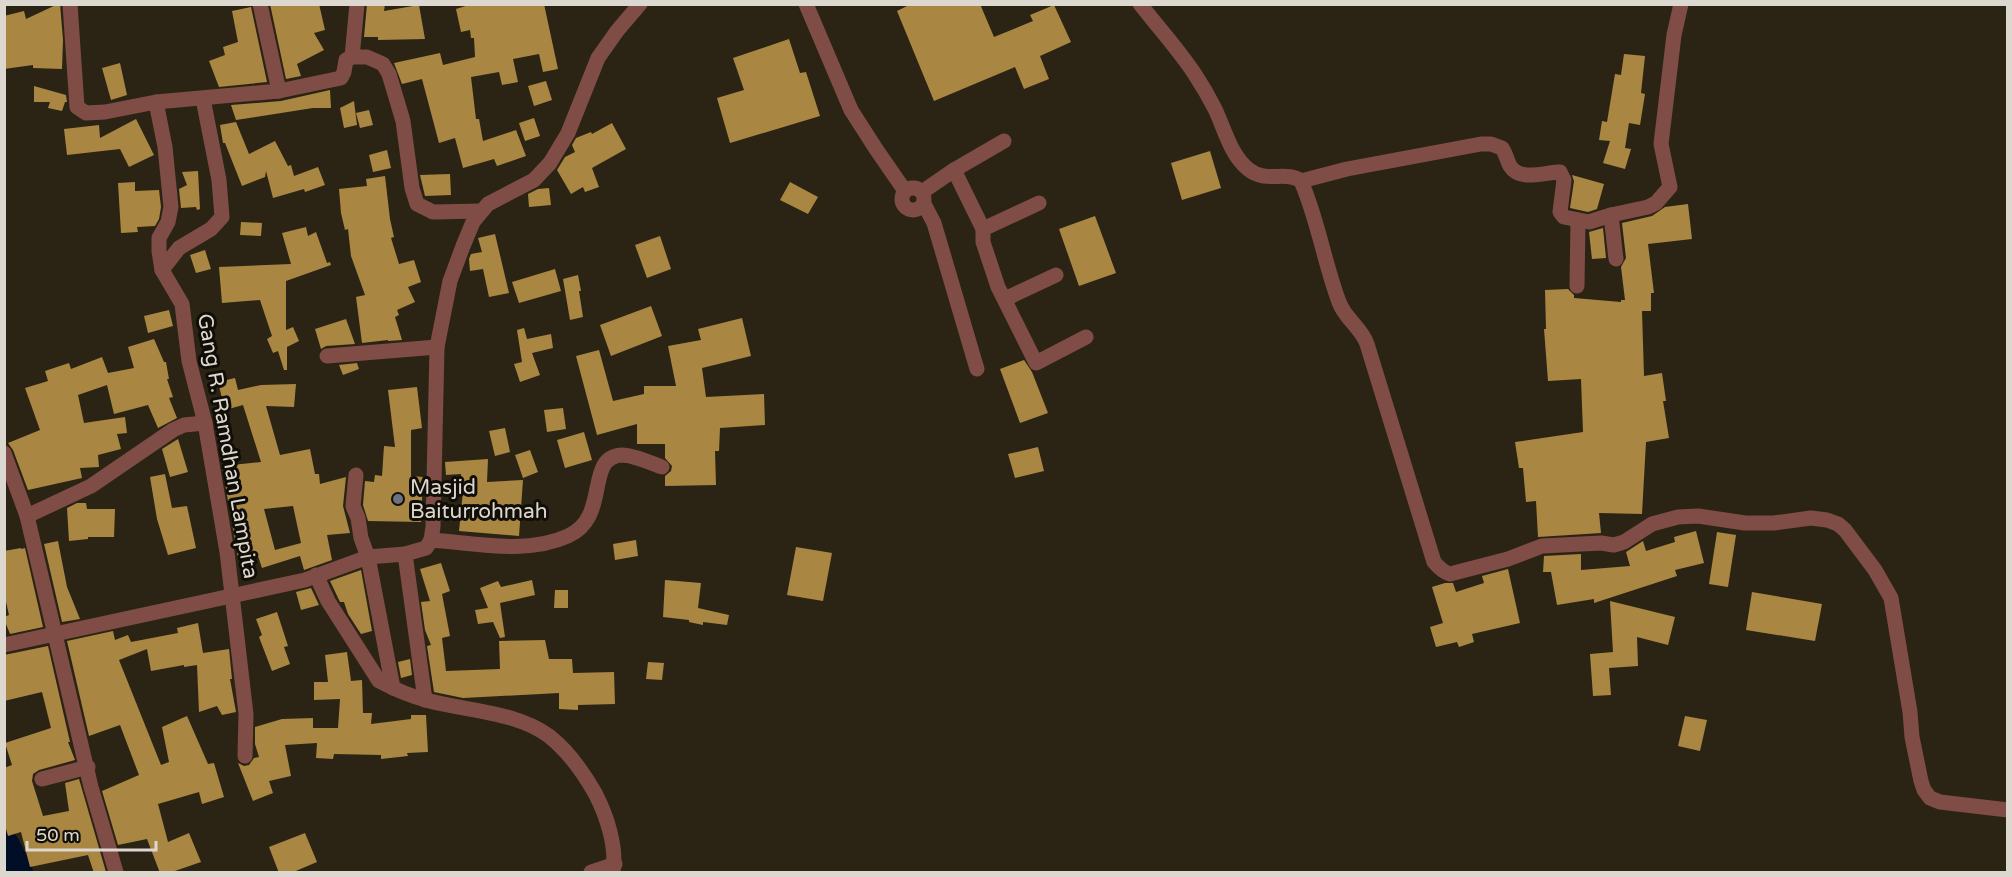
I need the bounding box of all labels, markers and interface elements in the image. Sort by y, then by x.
street label: Gang R. Ramdhan Lampita [192,312,263,581]
place label: Masjid Baiturrohmah [410,475,548,524]
marker: Masjid Baiturrohmah [391,492,405,506]
scale bar [27,814,156,852]
text: 50 m [36,824,80,846]

